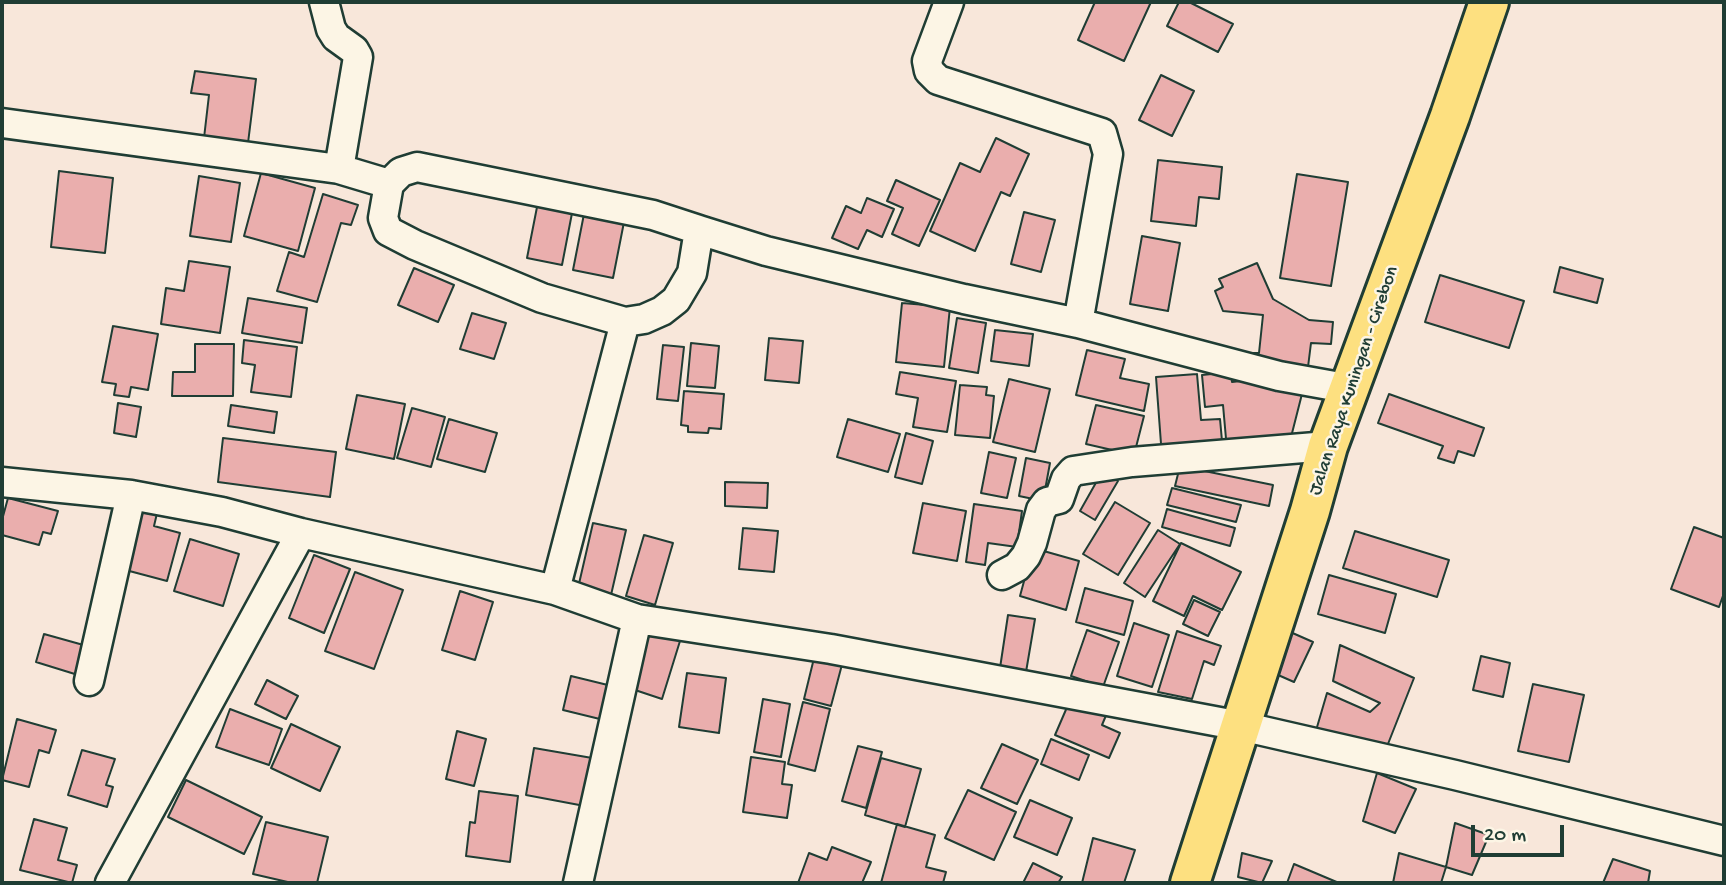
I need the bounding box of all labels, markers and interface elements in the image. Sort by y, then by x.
street label: Jalan Raya Kuningan - Cirebon [1305,264,1405,498]
scale bar [1474,812,1567,856]
text: 20 m [1484,824,1526,849]

